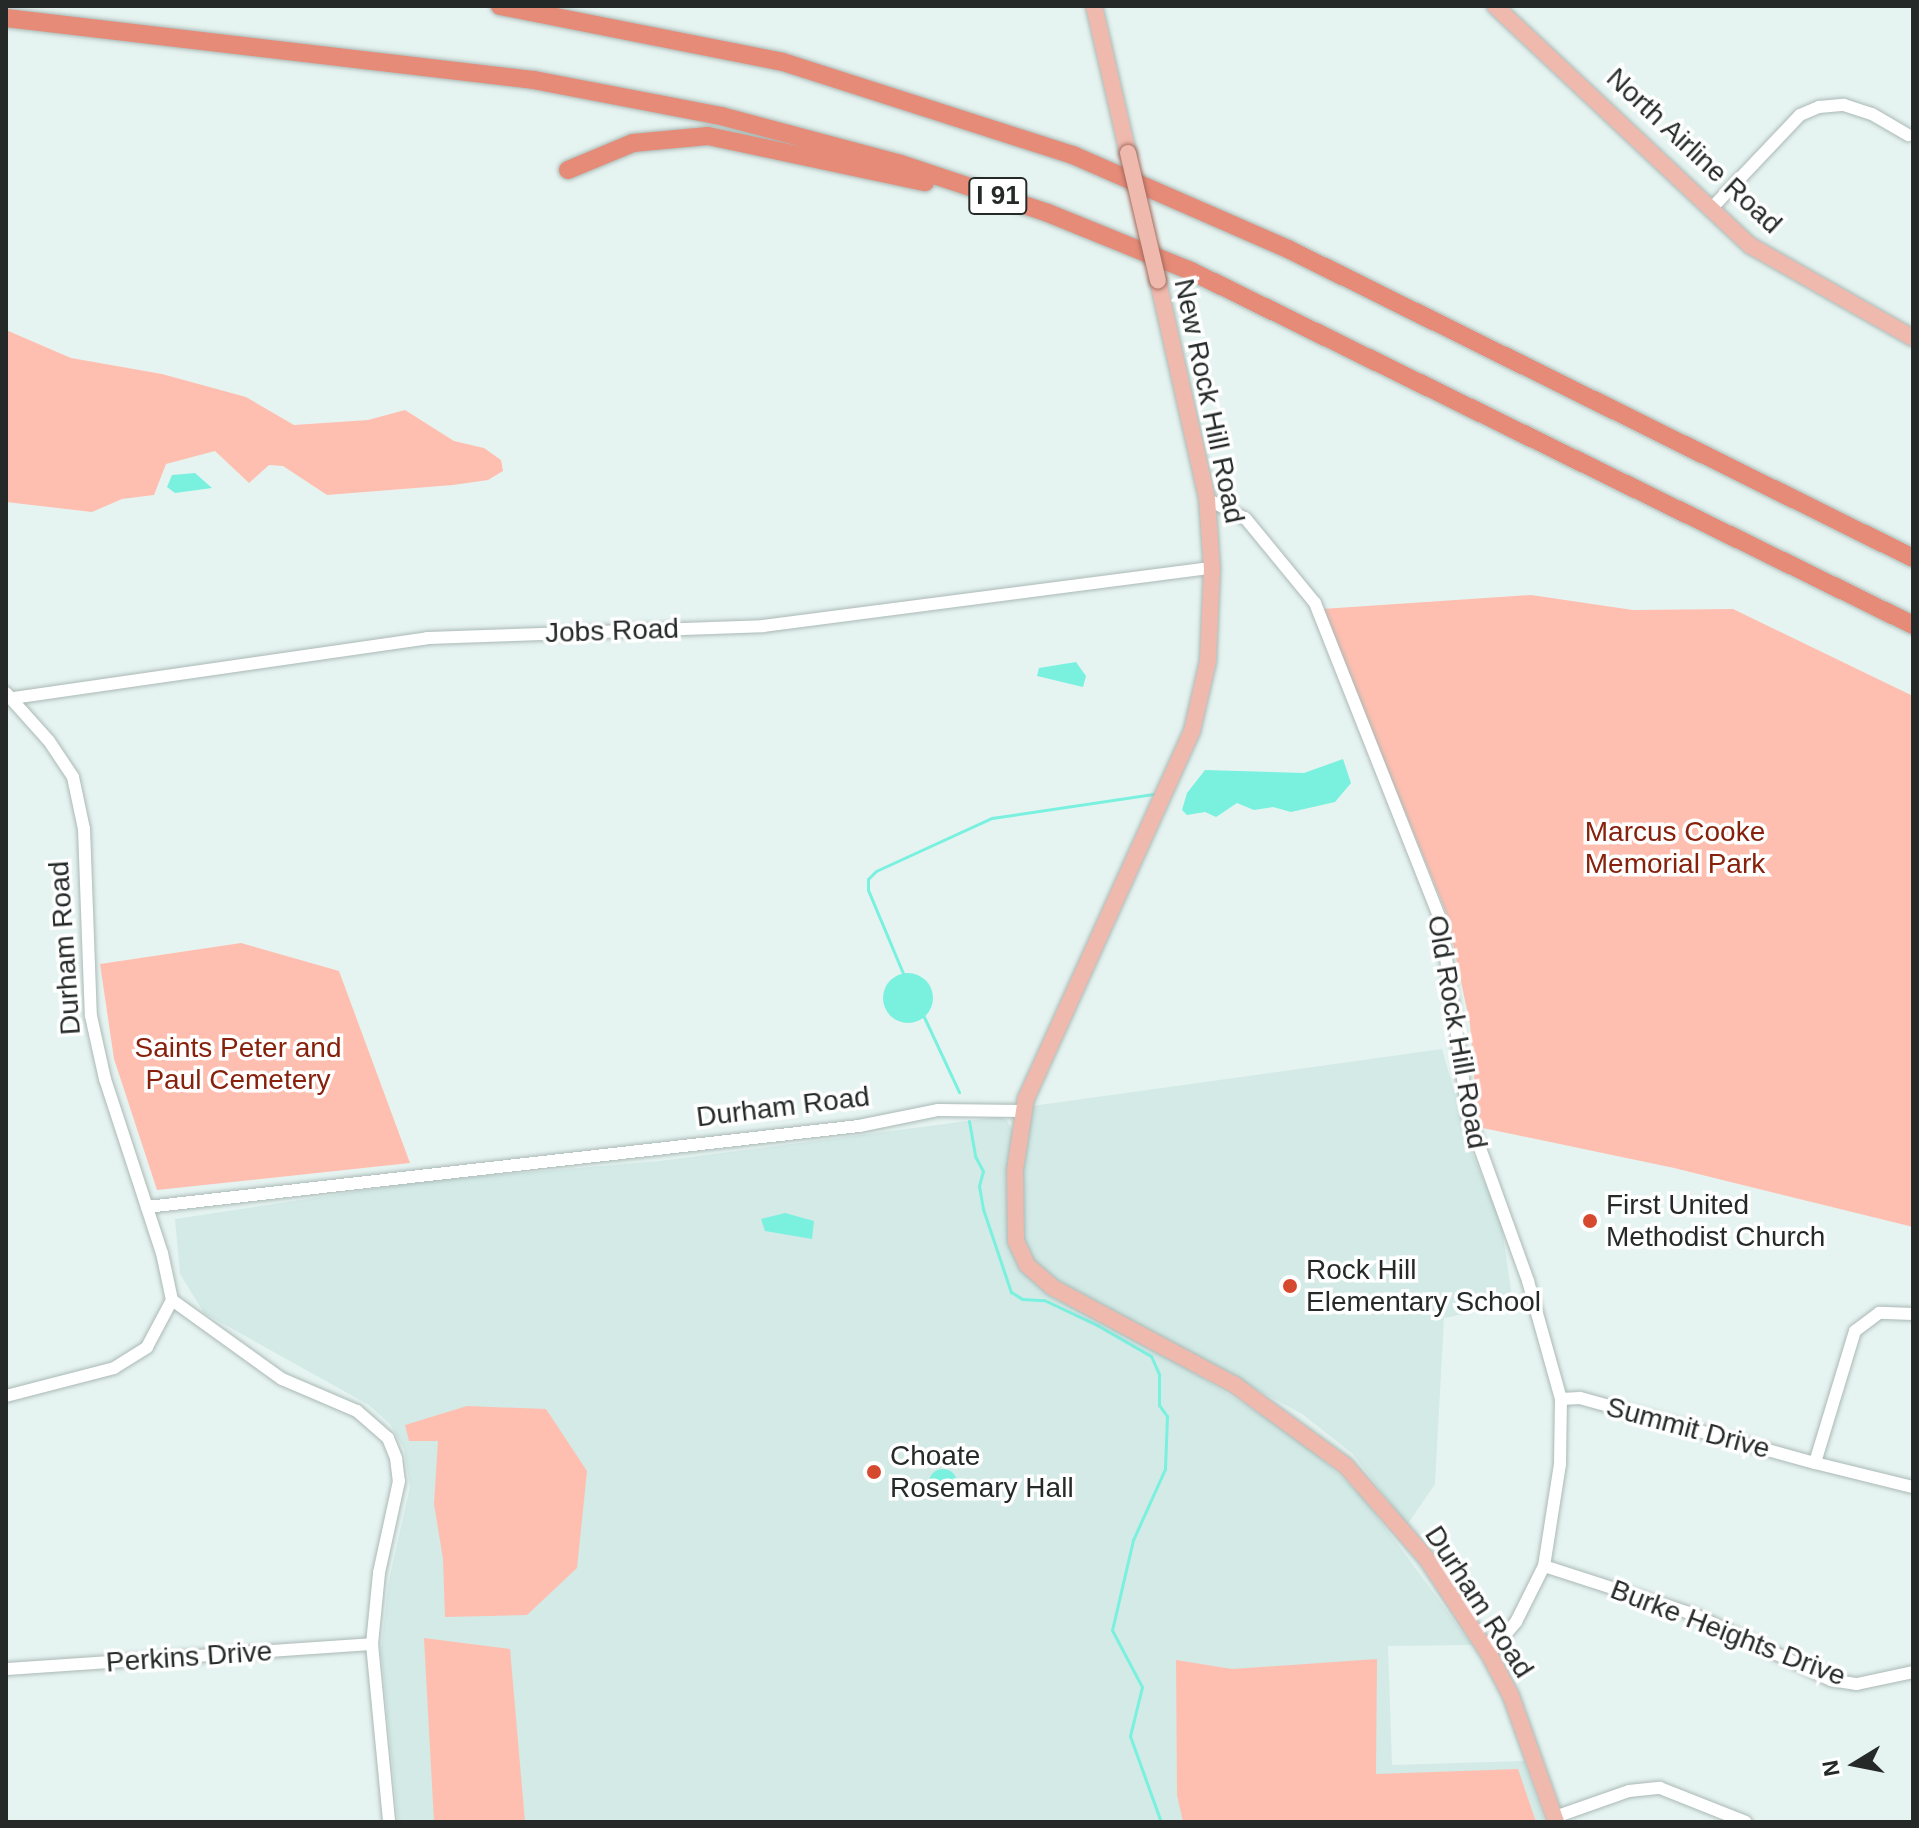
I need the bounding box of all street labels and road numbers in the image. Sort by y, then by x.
street label: North Airline Road [1599,61,1789,241]
road number: I 91 [968,174,1028,218]
street label: New Rock Hill Road [1167,276,1251,526]
street label: Jobs Road [545,612,679,650]
street label: Durham Road [42,860,88,1036]
street label: Old Rock Hill Road [1420,913,1494,1151]
street label: Durham Road [694,1080,872,1134]
street label: Summit Drive [1603,1390,1773,1466]
street label: Durham Road [1417,1520,1541,1684]
street label: Burke Heights Drive [1606,1573,1850,1693]
street label: Perkins Drive [105,1634,273,1680]

